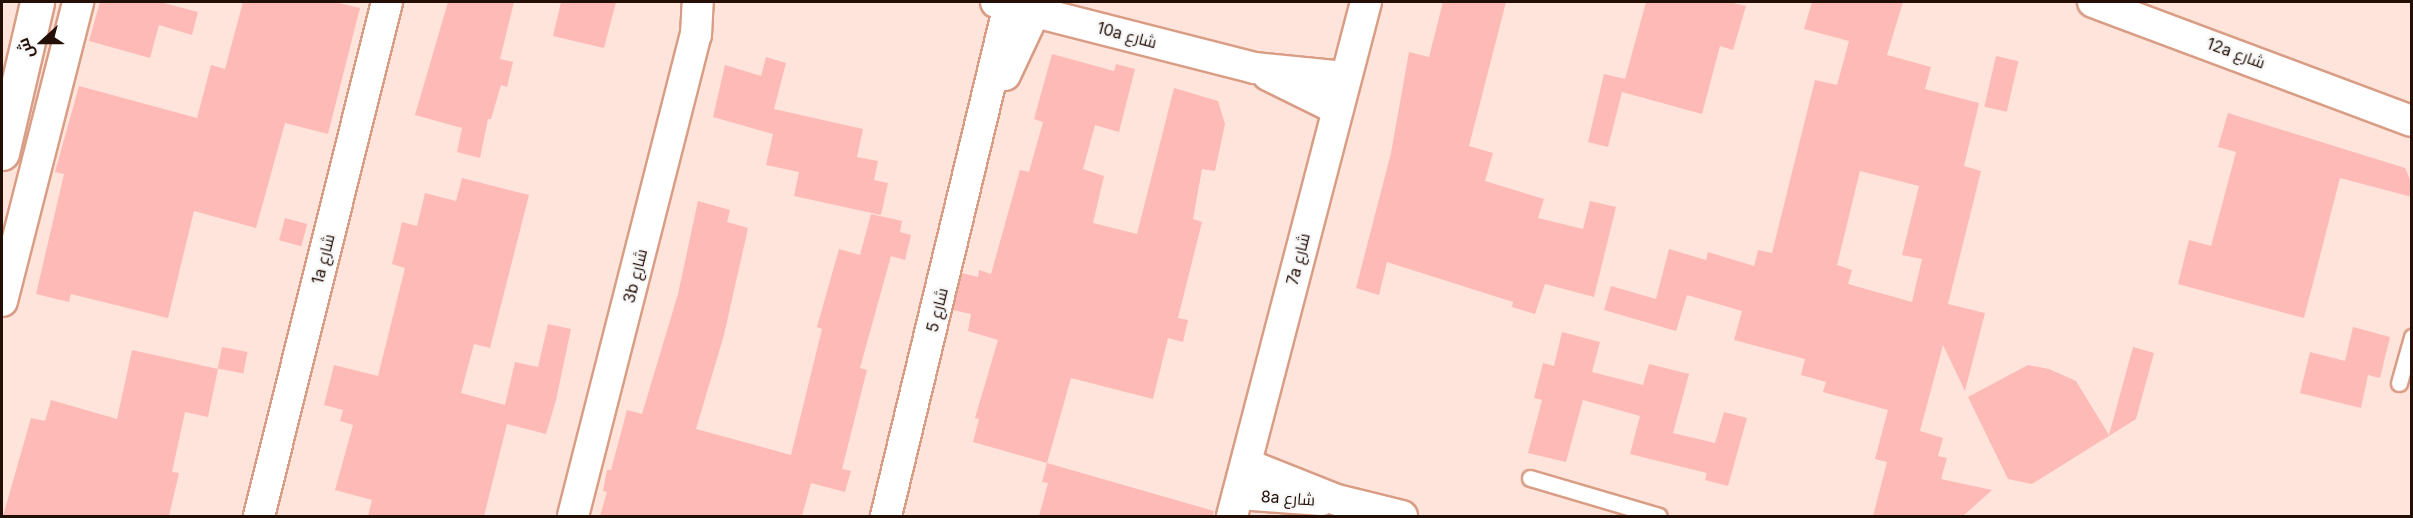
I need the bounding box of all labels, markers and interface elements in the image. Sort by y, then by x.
north arrow [12,12,72,72]
street label: 10a شارع [1095,18,1159,52]
street label: 12a شارع [2204,34,2268,72]
text: ش [12,35,38,62]
street label: 7a شارع [1282,231,1314,287]
street label: 1a شارع [308,232,338,286]
street label: 3b شارع [619,247,651,305]
street label: شارع 5 [922,286,952,334]
street label: 8a شارع [1260,487,1316,509]

